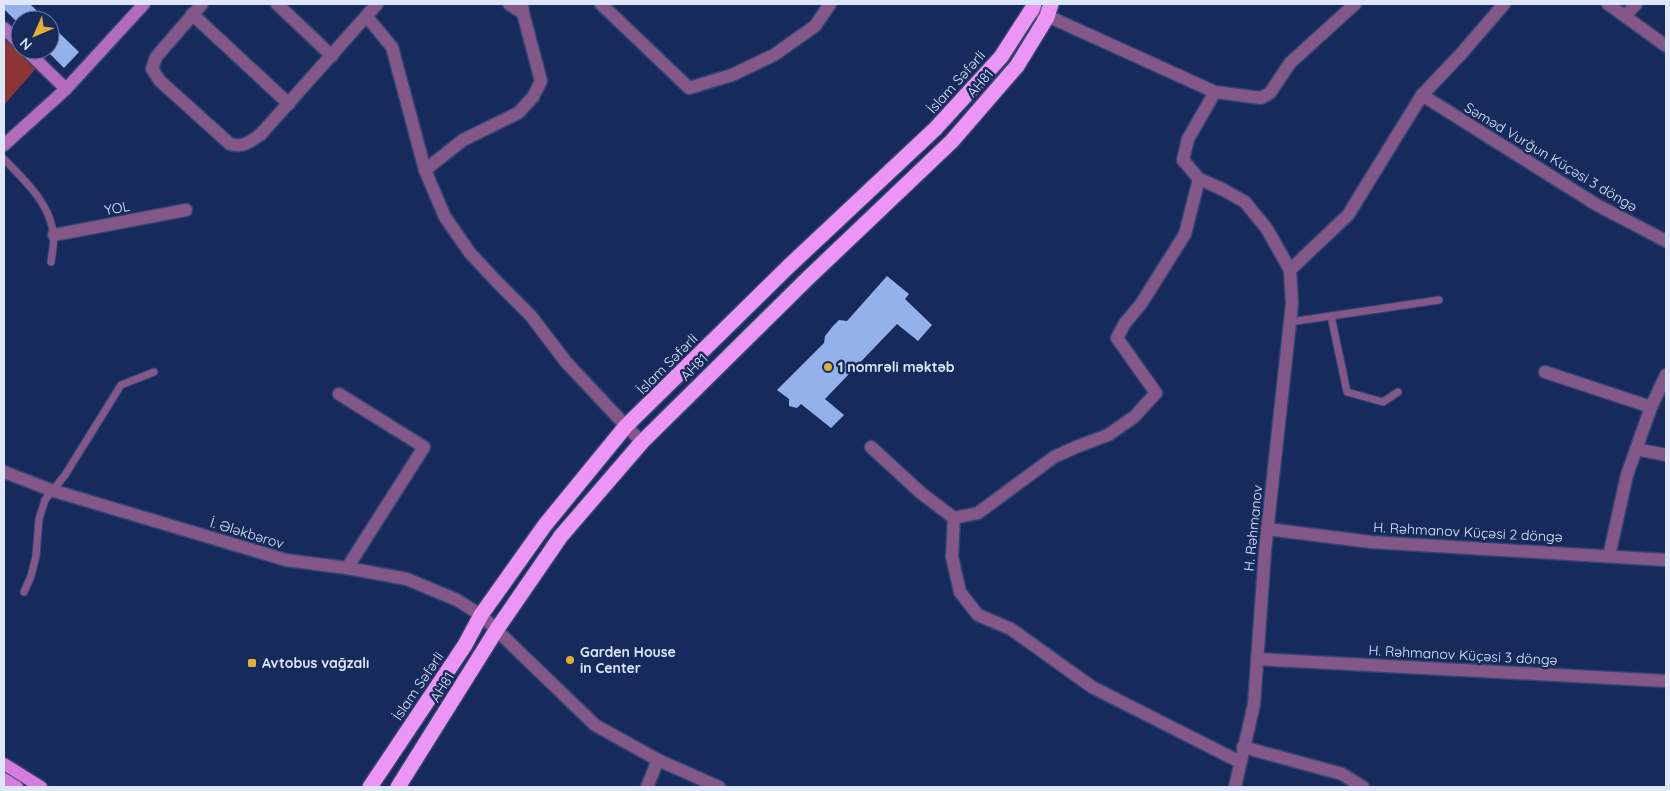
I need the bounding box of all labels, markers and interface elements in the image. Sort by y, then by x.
north arrow [10,10,60,60]
text: N [16,34,36,54]
street label: İslam Səfərli [923,47,989,117]
street label: AH81 [963,65,997,101]
street label: Səməd Vurğun Küçəsi 3 döngə [1461,98,1641,216]
street label: YOL [103,197,132,219]
street label: İslam Səfərli [633,330,701,398]
street label: AH81 [676,349,712,385]
place label: 1 nomrəli məktəb [838,358,955,376]
marker: 1 nomrəli məktəb [822,361,834,373]
street label: H. Rəhmanov [1240,484,1266,572]
street label: İ. Ələkbərov [208,513,286,553]
street label: H. Rəhmanov Küçəsi 2 döngə [1373,518,1563,546]
street label: H. Rəhmanov Küçəsi 3 döngə [1368,641,1558,669]
place label: Garden House in Center [580,643,676,677]
street label: İslam Səfərli [389,648,447,724]
place label: Avtobus vağzalı [262,654,369,672]
marker: Garden House in Center [564,654,576,666]
marker: Avtobus vağzalı [246,657,258,669]
street label: AH81 [426,669,458,705]

